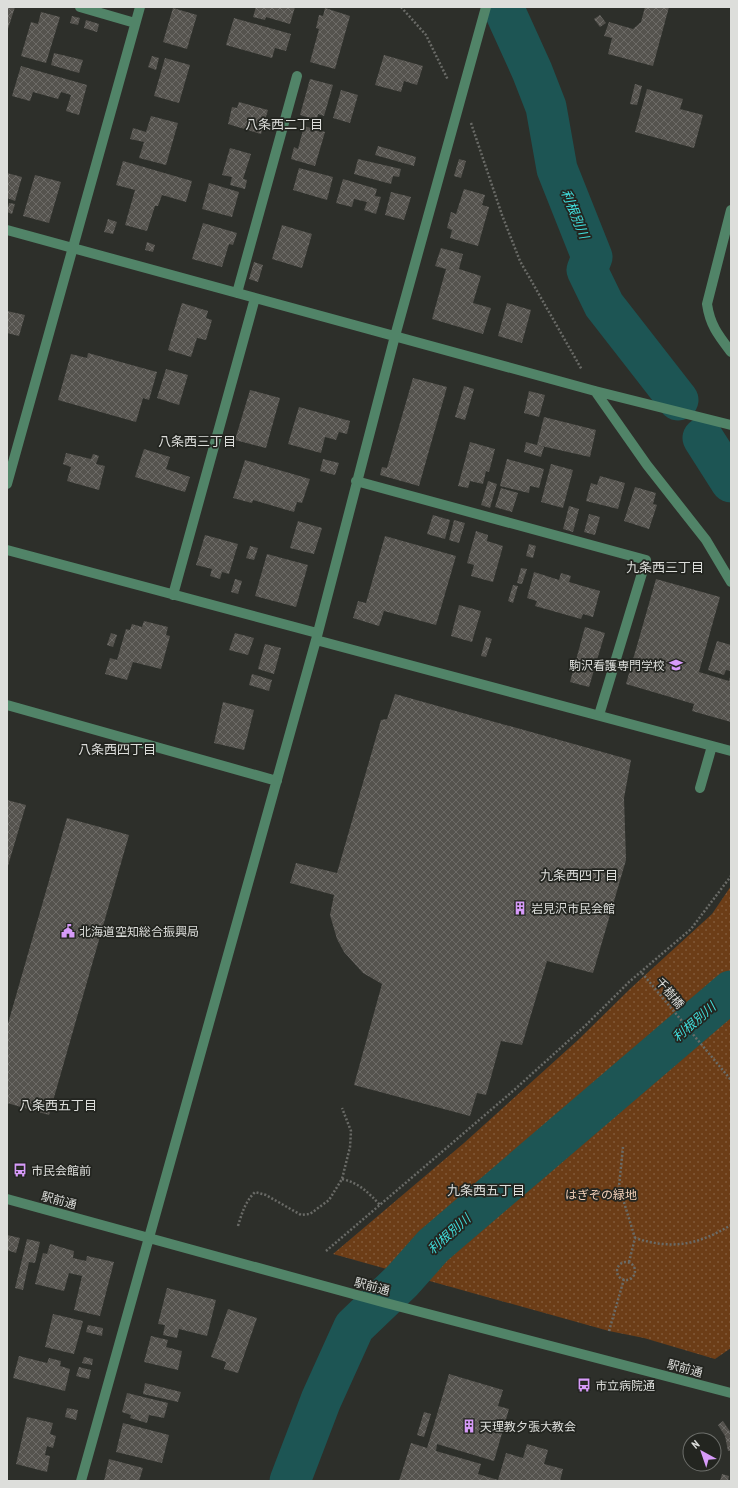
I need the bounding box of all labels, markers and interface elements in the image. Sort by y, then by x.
district label: 八条西二丁目 [245,116,323,133]
water label: 利根別川 [557,187,593,243]
district label: 八条西三丁目 [158,433,236,450]
district label: 九条西三丁目 [626,559,704,576]
school or university icon: 駒沢看護専門学校 [668,657,684,673]
place label: 駒沢看護専門学校 [569,658,665,673]
district label: 八条西四丁目 [78,741,156,758]
district label: 九条西四丁目 [540,867,618,884]
building icon: 岩見沢市民会館 [512,900,528,916]
place label: 岩見沢市民会館 [531,901,615,916]
public building icon: 北海道空知総合振興局 [60,923,76,939]
place label: 北海道空知総合振興局 [79,924,199,939]
street label: 千樹橋 [653,974,687,1012]
water label: 利根別川 [669,997,721,1045]
district label: 八条西五丁目 [19,1097,97,1114]
bus stop icon: 市民会館前 [12,1162,28,1178]
place label: 市民会館前 [31,1163,91,1178]
district label: 九条西五丁目 [447,1182,525,1199]
park label: はぎぞの緑地 [565,1187,637,1202]
street label: 駅前通 [40,1188,78,1212]
water label: 利根別川 [424,1209,475,1258]
street label: 駅前通 [353,1274,391,1298]
street label: 駅前通 [666,1356,704,1380]
bus stop icon: 市立病院通 [576,1377,592,1393]
place label: 市立病院通 [595,1378,655,1393]
building icon: 天理教夕張大教会 [461,1418,477,1434]
place label: 天理教夕張大教会 [480,1419,576,1434]
north arrow [682,1432,722,1472]
text: N [689,1437,702,1452]

